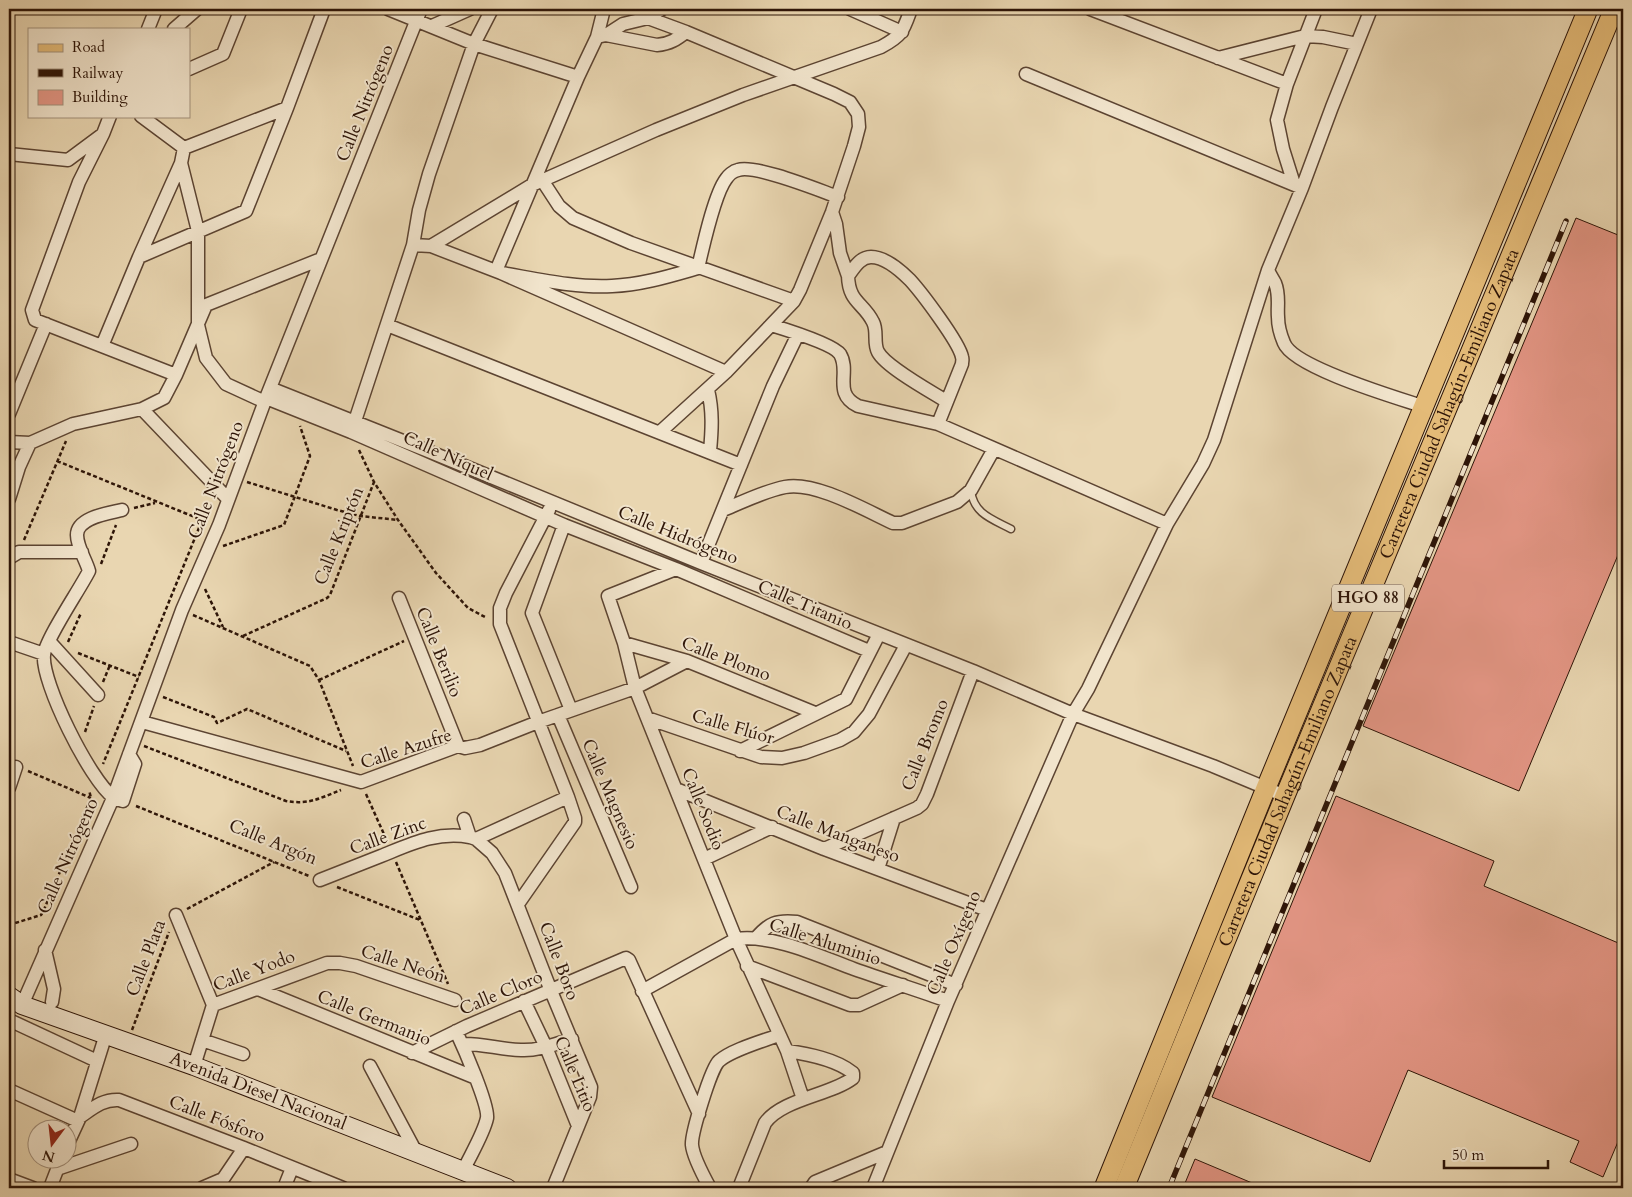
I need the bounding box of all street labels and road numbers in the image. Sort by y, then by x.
street label: Calle Nitrógeno [330,40,400,165]
street label: Carretera Ciudad Sahagún-Emiliano Zapata [1373,244,1525,563]
street label: Calle Nitrógeno [182,417,250,543]
street label: Calle Níquel [399,425,497,487]
street label: Calle Kriptón [308,482,370,589]
street label: Calle Hidrógeno [614,499,742,571]
street label: Calle Titanio [754,574,856,636]
road number: HGO 88 [1332,584,1404,612]
street label: Calle Berilio [410,603,469,701]
street label: Calle Plomo [678,631,774,688]
street label: Carretera Ciudad Sahagún-Emiliano Zapata [1212,632,1363,951]
street label: Calle Bromo [895,695,955,795]
street label: Calle Flúor [689,703,778,751]
street label: Calle Azufre [357,722,455,776]
street label: Calle Magnesio [575,735,645,853]
street label: Calle Sodio [675,764,731,854]
street label: Calle Nitrógeno [31,794,105,918]
street label: Calle Manganeso [773,799,904,869]
street label: Calle Zinc [346,811,430,861]
street label: Calle Argón [225,813,322,871]
street label: Calle Oxígeno [921,887,987,999]
street label: Calle Aluminio [766,912,884,972]
street label: Calle Plata [120,916,172,1000]
street label: Calle Boro [533,918,585,1004]
street label: Calle Neón [358,939,449,990]
street label: Calle Yodo [209,944,299,998]
street label: Calle Cloro [456,964,547,1022]
street label: Calle Germanio [313,984,435,1052]
street label: Calle Litio [548,1032,602,1116]
street label: Avenida Diesel Nacional [166,1046,351,1136]
street label: Calle Fósforo [165,1089,269,1149]

